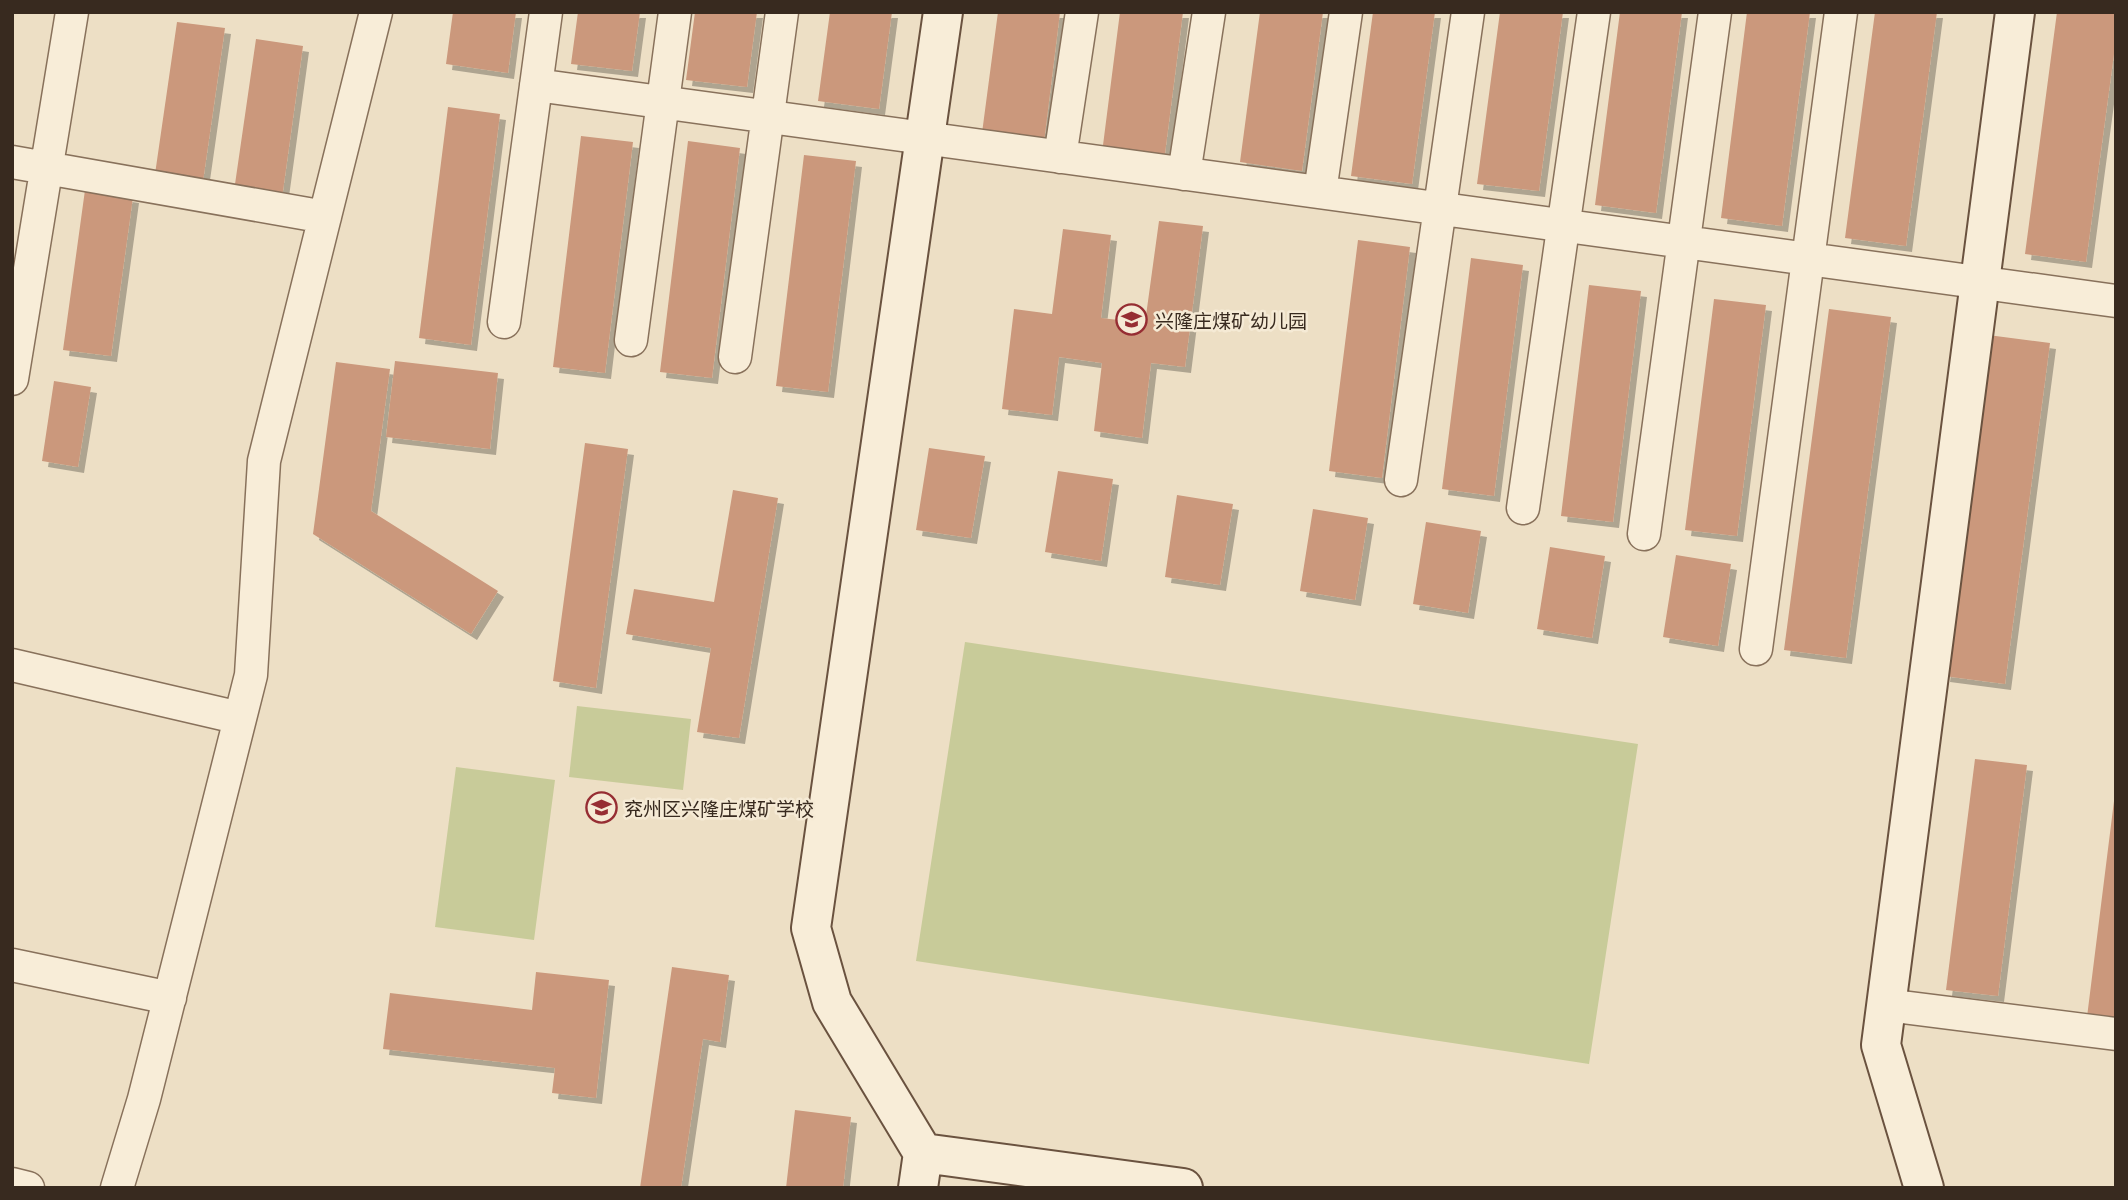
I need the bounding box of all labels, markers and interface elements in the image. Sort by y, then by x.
school or university icon: 兴隆庄煤矿幼儿园 [1115,303,1149,337]
place label: 兴隆庄煤矿幼儿园 [1155,308,1307,333]
school or university icon: 兖州区兴隆庄煤矿学校 [584,791,618,825]
place label: 兖州区兴隆庄煤矿学校 [624,796,814,821]

